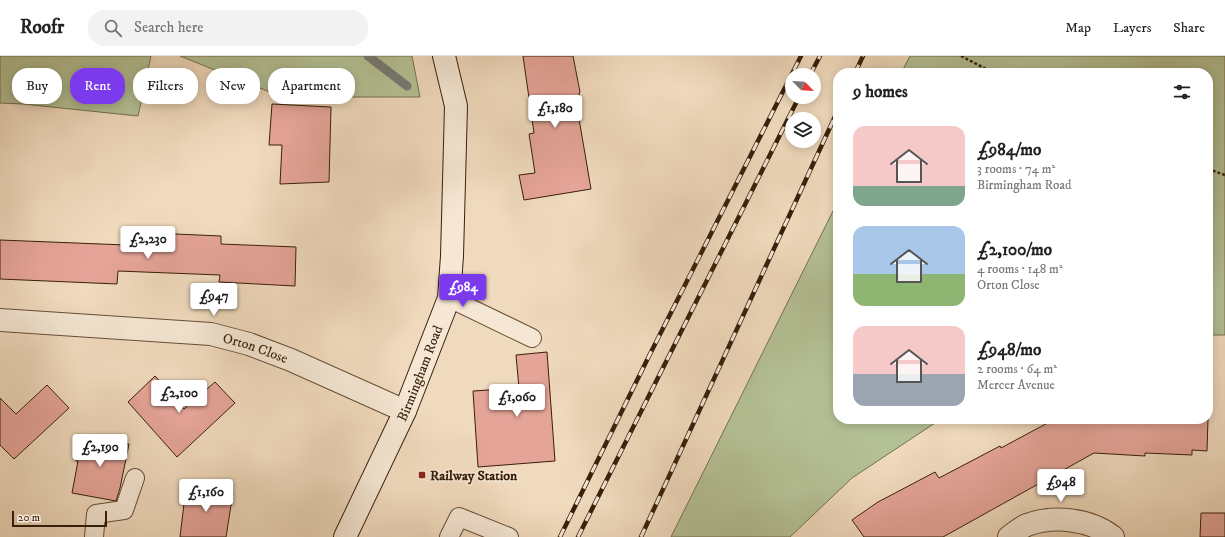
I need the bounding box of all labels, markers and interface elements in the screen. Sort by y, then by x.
search box [88,10,368,46]
text: Roofr [20,16,64,39]
icon: search [102,17,124,39]
text: Search here [134,18,203,37]
text: Map [1065,19,1091,37]
text: Layers [1113,19,1151,37]
text: Share [1173,19,1205,37]
chip: Buy [12,68,62,104]
chip: Rent [70,68,125,104]
chip: Filters [133,68,198,104]
chip: New [206,68,260,104]
chip: Apartment [268,68,355,104]
north arrow [785,68,821,104]
map controls [785,68,821,148]
text: 9 homes [853,81,908,103]
icon: filters [1171,81,1193,103]
pin: £1,180 [522,95,588,129]
text: £1,180 [537,100,573,116]
button: layers [785,112,821,148]
text: £984/mo [977,139,1041,161]
icon: home [885,142,933,190]
text: 3 rooms · 74 m² [977,161,1055,177]
text: Birmingham Road [977,177,1071,193]
pin: £2,230 [115,226,181,260]
text: £2,230 [129,231,167,247]
text: £2,100/mo [977,239,1052,261]
icon: home [885,242,933,290]
text: 4 rooms · 148 m² [977,261,1063,277]
pin: £984 [439,274,487,308]
text: Orton Close [977,277,1040,293]
text: £984 [448,279,478,295]
pin: £947 [190,283,238,317]
text: £947 [199,288,229,304]
street label: Birmingham Road [393,323,447,425]
street label: Orton Close [221,330,290,368]
text: £948/mo [977,339,1041,361]
icon: home [885,342,933,390]
text: 2 rooms · 64 m² [977,361,1057,377]
text: Mercer Avenue [977,377,1055,393]
pin: £2,100 [146,380,212,414]
pin: £1,060 [484,384,550,418]
text: £2,100 [160,385,198,401]
text: £1,060 [498,389,536,405]
pin: £2,190 [67,434,133,468]
text: £2,190 [81,439,119,455]
place label: Railway Station [430,467,518,485]
pin: £948 [1037,469,1085,503]
marker: Railway Station [417,470,427,480]
text: £948 [1046,474,1076,490]
pin: £1,160 [173,479,239,513]
text: £1,160 [188,484,224,500]
scale bar [12,509,107,528]
text: 20 m [18,511,40,525]

